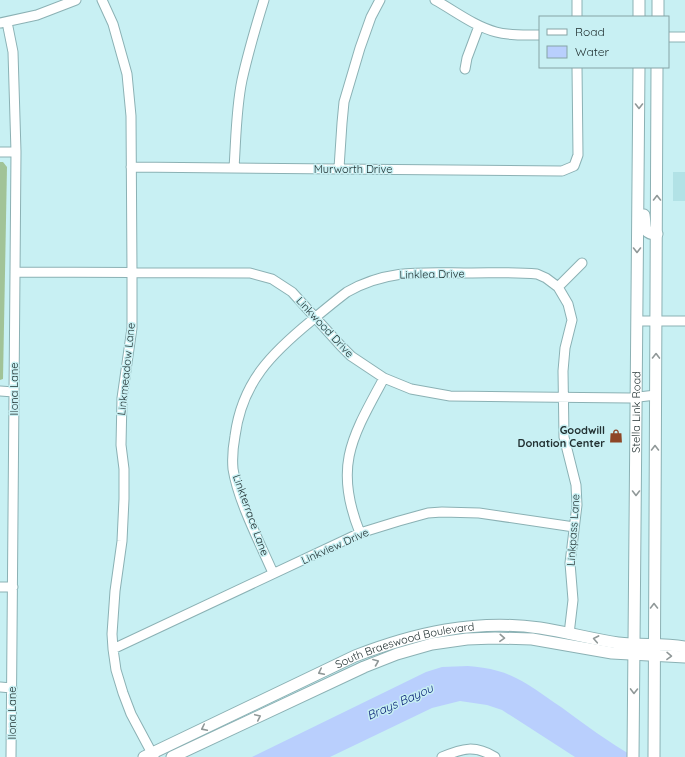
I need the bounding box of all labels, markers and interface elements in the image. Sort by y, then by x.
legend [539,16,669,68]
text: Road [575,24,605,39]
text: Water [575,44,610,59]
one-way arrow [635,103,643,109]
street label: Murworth Drive [314,162,392,176]
one-way arrow [653,195,661,201]
one-way arrow [633,247,642,253]
street label: Linklea Drive [399,266,465,282]
street label: Linkwood Drive [293,294,357,360]
street label: Linkmeadow Lane [114,322,138,416]
one-way arrow [652,353,660,359]
street label: Ilona Lane [7,363,21,415]
street label: Stella Link Road [629,371,643,453]
place label: Goodwill Donation Center [517,423,605,450]
shop icon: Goodwill Donation Center [608,428,624,444]
one-way arrow [651,445,659,451]
street label: Linkterrace Lane [230,473,272,557]
one-way arrow [632,490,640,496]
street label: Linkpass Lane [563,493,583,567]
street label: Linkview Drive [299,525,371,567]
one-way arrow [650,603,658,609]
street label: South Braeswood Boulevard [333,619,475,671]
one-way arrow [499,634,505,642]
one-way arrow [593,636,599,644]
one-way arrow [666,652,672,660]
one-way arrow [372,659,379,667]
one-way arrow [318,667,325,675]
water label: Brays Bayou [364,680,436,723]
street label: Ilona Lane [5,687,19,739]
one-way arrow [630,688,638,694]
one-way arrow [253,714,261,722]
one-way arrow [200,723,208,731]

